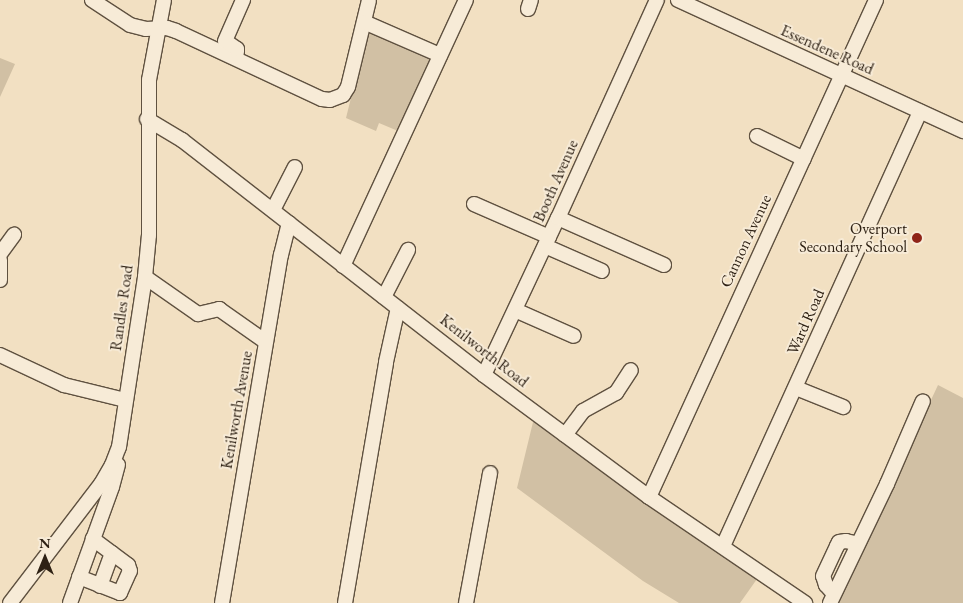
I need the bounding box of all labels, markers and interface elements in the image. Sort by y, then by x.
street label: Essendene Road [778,21,876,79]
street label: Booth Avenue [529,137,583,225]
street label: Cannon Avenue [716,192,776,290]
place label: Overport Secondary School [799,219,907,257]
marker: Overport Secondary School [911,232,923,244]
street label: Randles Road [106,264,138,352]
street label: Ward Road [783,286,829,358]
street label: Kenilworth Road [436,310,532,392]
street label: Kenilworth Avenue [217,349,257,471]
north arrow [20,533,70,583]
text: N [39,534,51,552]

